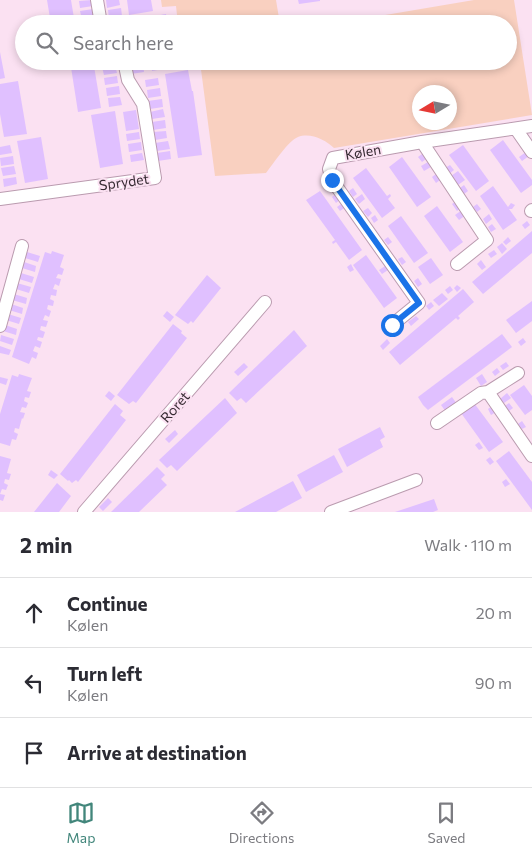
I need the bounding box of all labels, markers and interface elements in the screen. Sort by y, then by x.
search box [15,15,517,70]
icon: search [33,29,61,57]
text: Search here [73,31,173,54]
north arrow [412,85,457,130]
street label: Kølen [344,140,382,163]
route end [321,169,344,192]
street label: Sprydet [98,170,150,193]
route start [381,314,404,337]
street label: Roret [157,387,193,426]
text: 2 min [20,532,72,557]
text: Walk · 110 m [424,535,512,554]
text: Continue [67,592,147,615]
icon: ahead [20,599,48,627]
text: 20 m [476,603,512,622]
text: Kølen [67,615,108,634]
text: Turn left [67,662,142,685]
icon: left [20,669,48,697]
text: 90 m [475,673,512,692]
text: Kølen [67,685,108,704]
icon: arrive [20,739,48,767]
text: Arrive at destination [67,741,247,764]
tab: Map [67,799,95,846]
tab: Directions [229,799,294,846]
tab: Saved [428,799,465,846]

